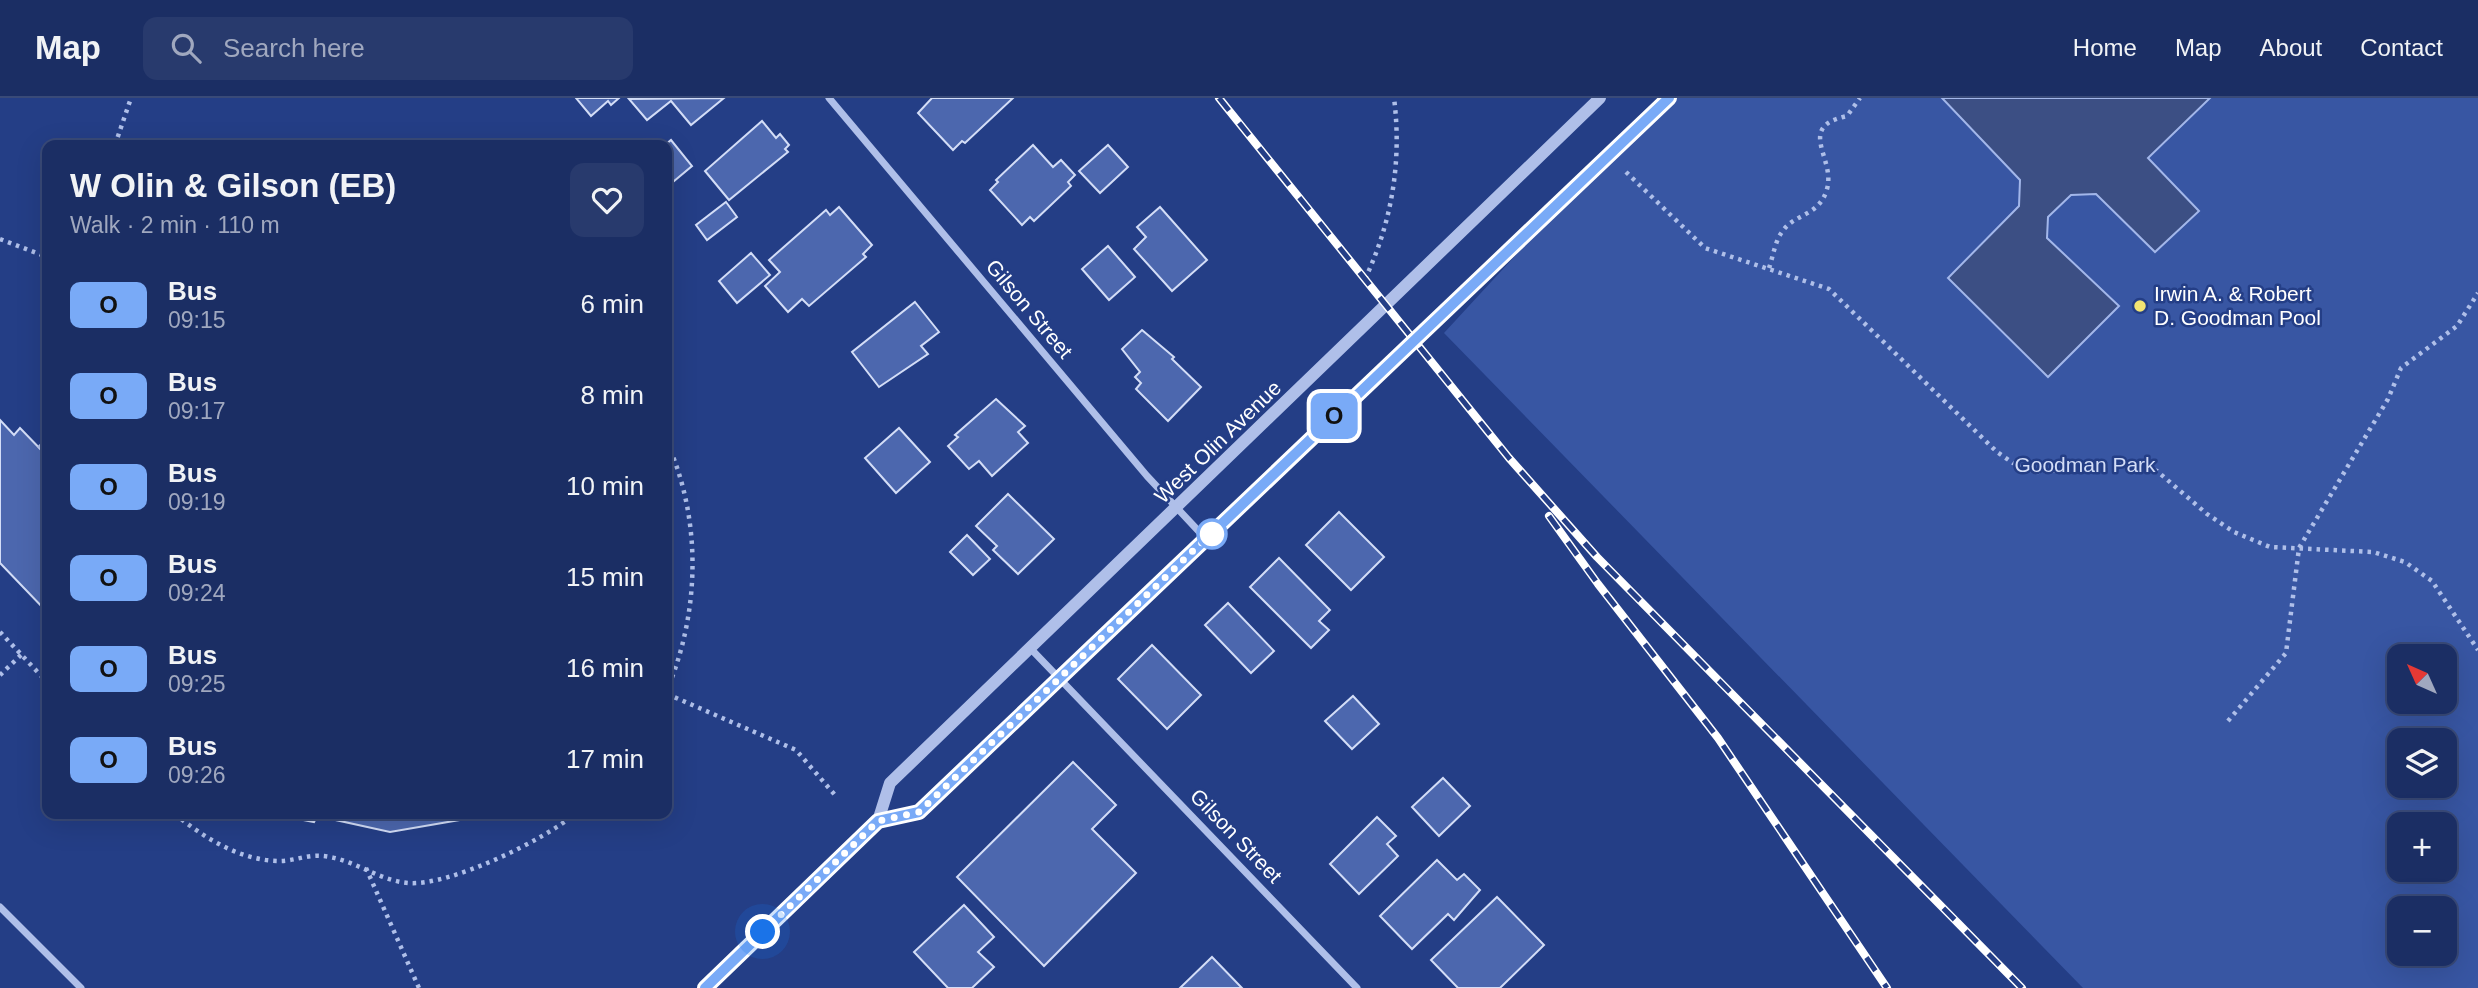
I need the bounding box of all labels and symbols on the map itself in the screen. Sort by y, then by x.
street label: Gilson Street [982,255,1077,363]
place label: Irwin A. & Robert D. Goodman Pool [2154,282,2321,329]
marker: Irwin A. & Robert D. Goodman Pool [2132,298,2148,314]
street label: West Olin Avenue [1150,376,1285,508]
line badge: O [1311,393,1357,439]
park label: Goodman Park [2014,453,2156,476]
unlabelled marker [1197,519,1227,549]
north arrow [2387,644,2457,714]
street label: Gilson Street [1186,784,1287,887]
your location [745,914,780,949]

